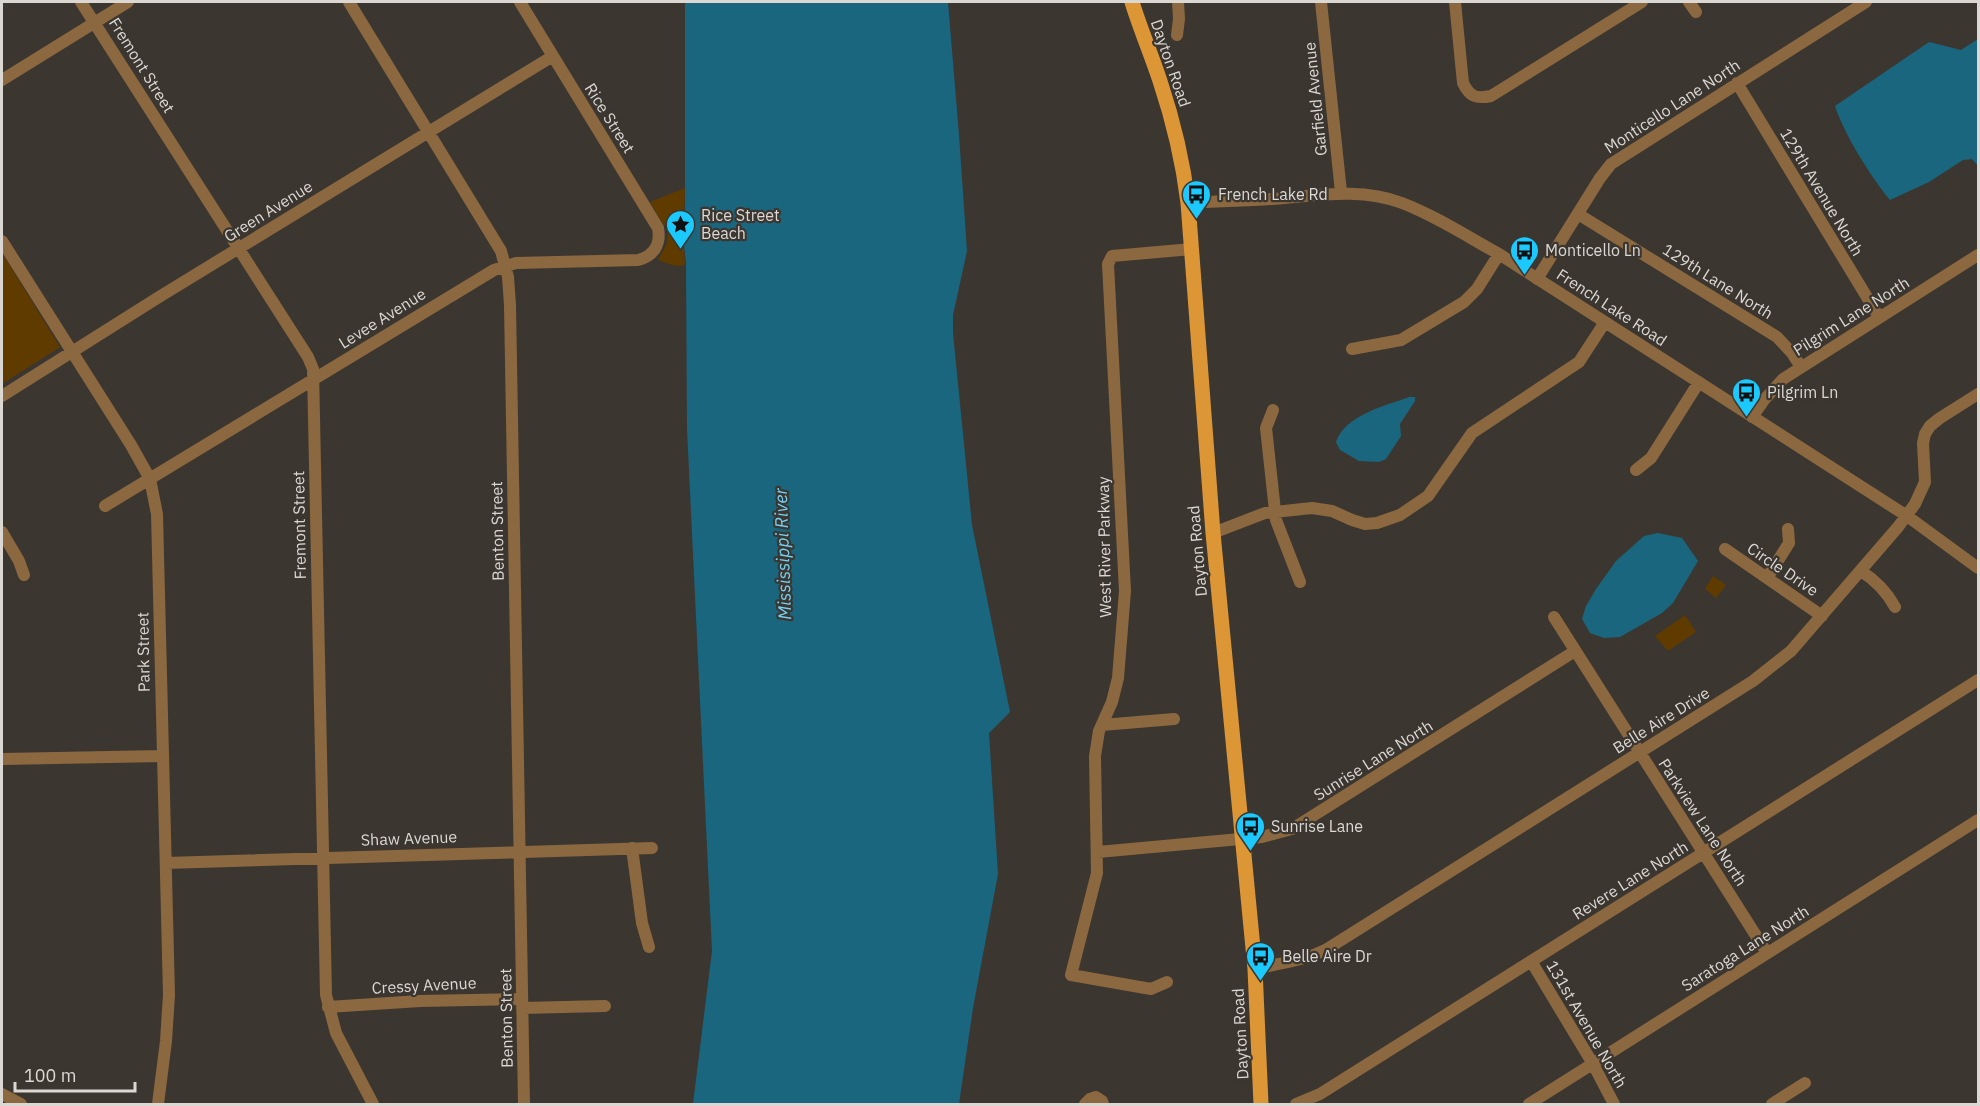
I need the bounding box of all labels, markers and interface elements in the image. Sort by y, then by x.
street label: Fremont Street [105,14,179,116]
street label: Dayton Road [1147,17,1195,109]
street label: Garfield Avenue [1299,41,1331,157]
street label: Monticello Lane North [1600,55,1744,157]
street label: Rice Street [581,79,639,157]
street label: 129th Avenue North [1776,125,1868,259]
street label: Green Avenue [220,176,316,246]
bus stop icon: French Lake Rd [1181,178,1213,220]
place label: French Lake Rd [1218,184,1328,204]
place label: Rice Street Beach [701,205,780,243]
place icon: Rice Street Beach [664,208,696,250]
bus stop icon: Monticello Ln [1508,234,1540,276]
street label: 129th Lane North [1659,239,1777,323]
place label: Monticello Ln [1545,240,1641,260]
street label: French Lake Road [1553,264,1671,350]
street label: Pilgrim Lane North [1789,272,1913,360]
street label: Levee Avenue [335,283,429,353]
bus stop icon: Pilgrim Ln [1730,376,1762,418]
place label: Pilgrim Ln [1767,382,1838,402]
street label: Fremont Street [288,471,310,579]
street label: West River Parkway [1093,476,1115,618]
street label: Benton Street [486,481,508,581]
water label: Mississippi River [769,487,796,620]
street label: Dayton Road [1183,505,1211,597]
street label: Circle Drive [1743,538,1823,600]
street label: Park Street [132,612,154,692]
street label: Belle Aire Drive [1609,682,1713,758]
street label: Sunrise Lane North [1310,715,1436,805]
street label: Parkview Lane North [1654,755,1752,889]
bus stop icon: Sunrise Lane [1234,810,1266,852]
place label: Sunrise Lane [1271,816,1363,836]
street label: Shaw Avenue [360,826,458,850]
street label: Revere Lane North [1568,836,1692,924]
street label: Saratoga Lane North [1678,901,1812,995]
bus stop icon: Belle Aire Dr [1245,940,1277,982]
place label: Belle Aire Dr [1282,946,1372,966]
street label: 131st Avenue North [1542,957,1632,1091]
street label: Benton Street [495,968,517,1068]
street label: Cressy Avenue [371,972,477,998]
street label: Dayton Road [1228,988,1252,1080]
scale bar [15,1055,135,1093]
text: 100 m [24,1064,76,1087]

